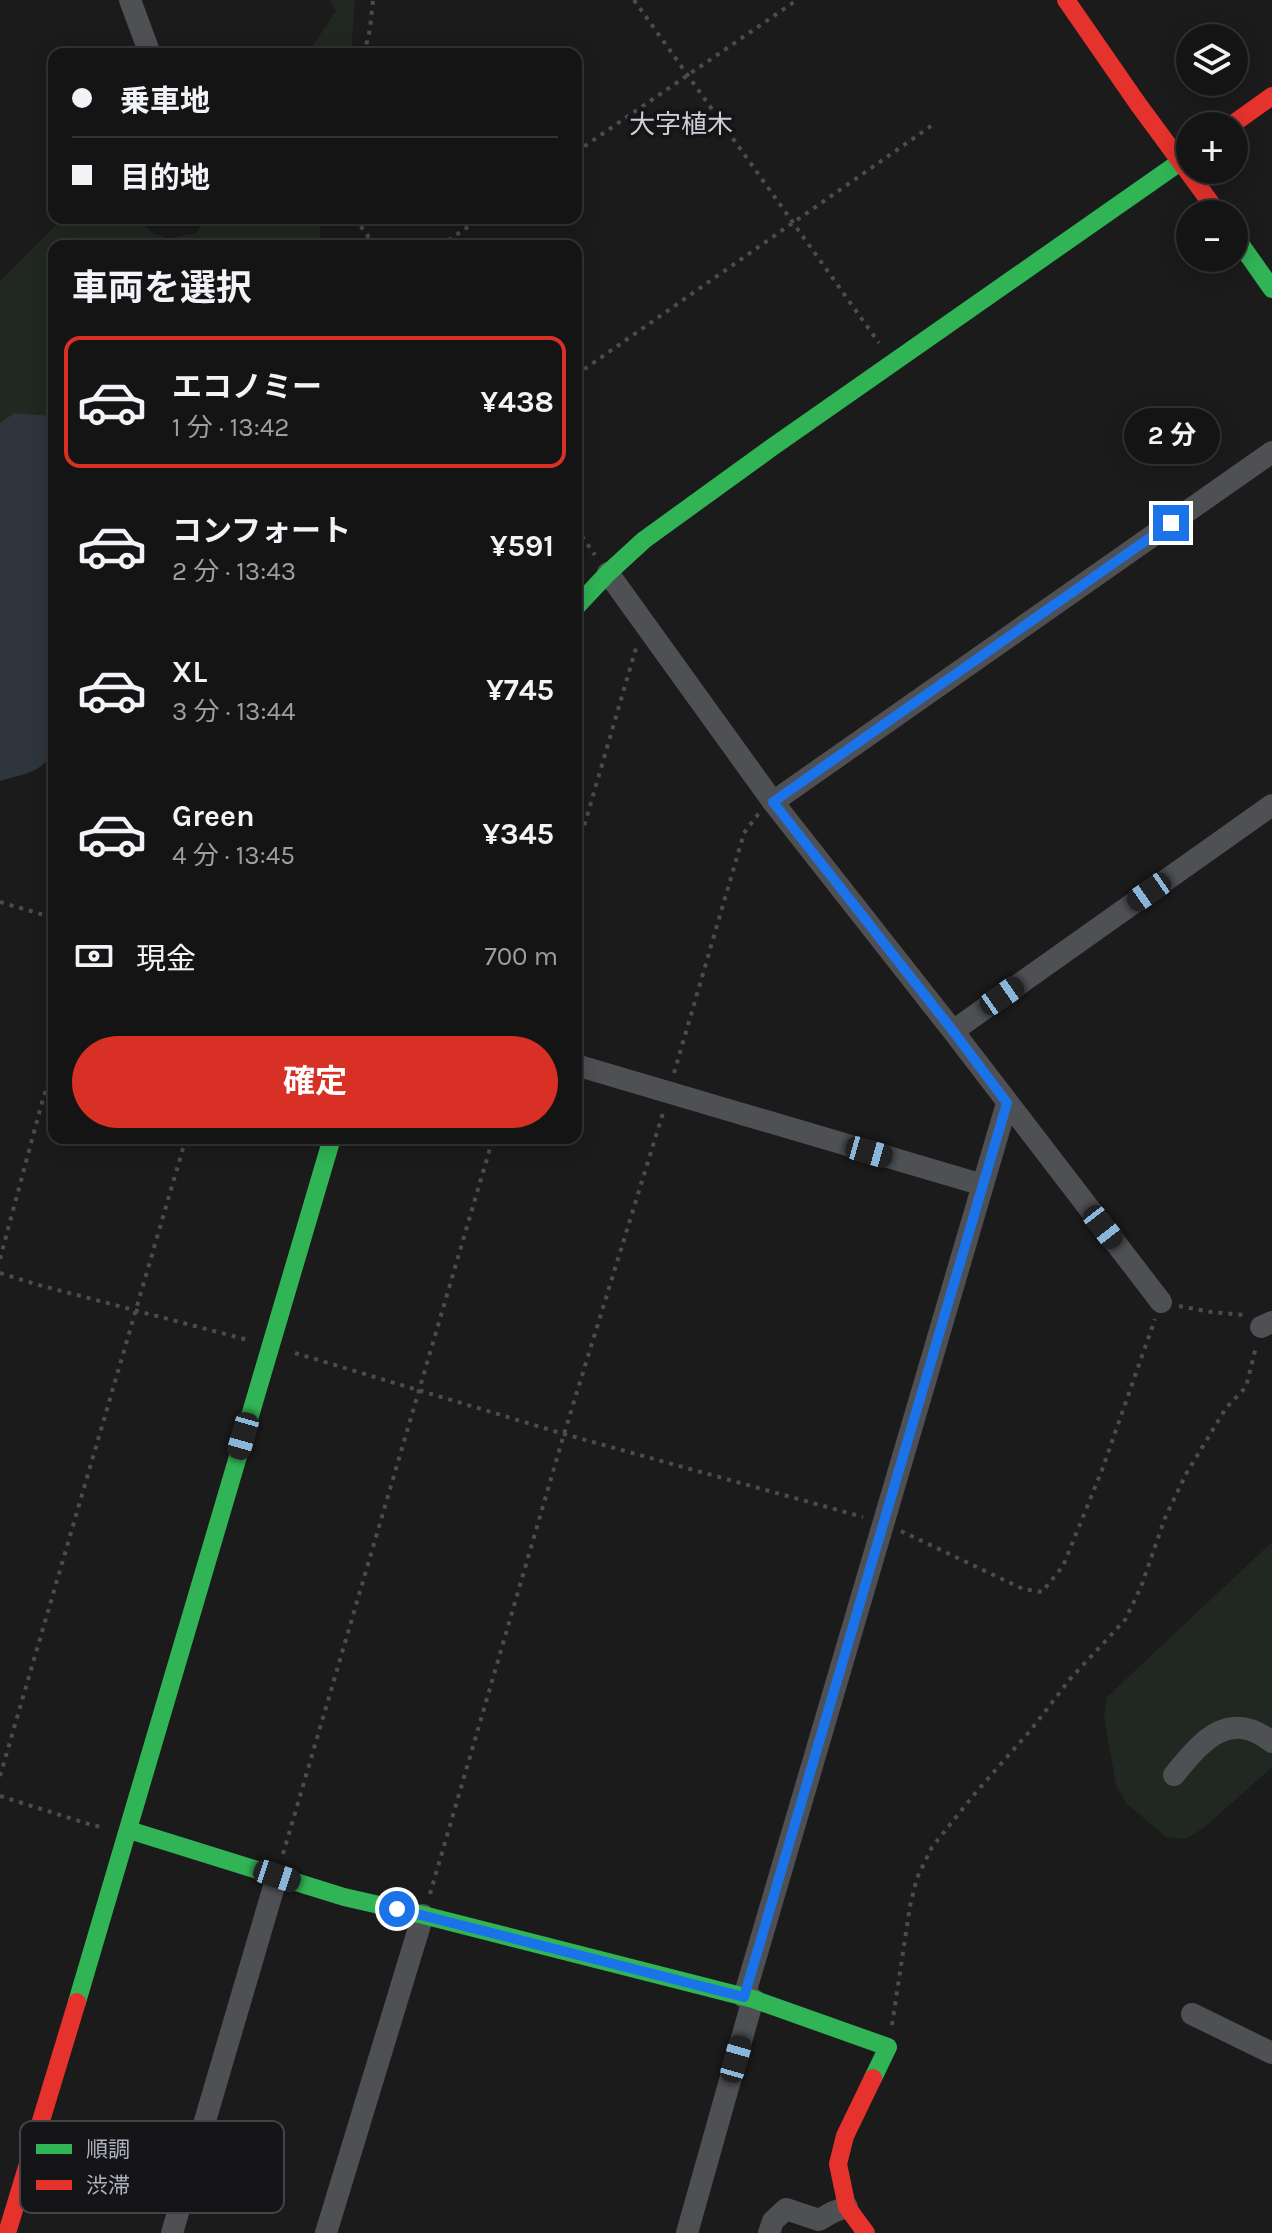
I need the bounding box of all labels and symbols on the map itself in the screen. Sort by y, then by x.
district label: 大字植木 [629,109,733,140]
callout: 2 分 [1123,407,1219,463]
route end [1153,505,1189,541]
car [1122,868,1176,916]
car [975,972,1029,1020]
car [843,1134,895,1170]
car [1079,1201,1127,1253]
car [225,1410,261,1462]
car [250,1857,304,1895]
route start [379,1891,415,1927]
car [718,2033,754,2085]
legend [20,2121,284,2213]
text: 順調 [86,2137,130,2163]
text: 渋滞 [86,2173,130,2199]

